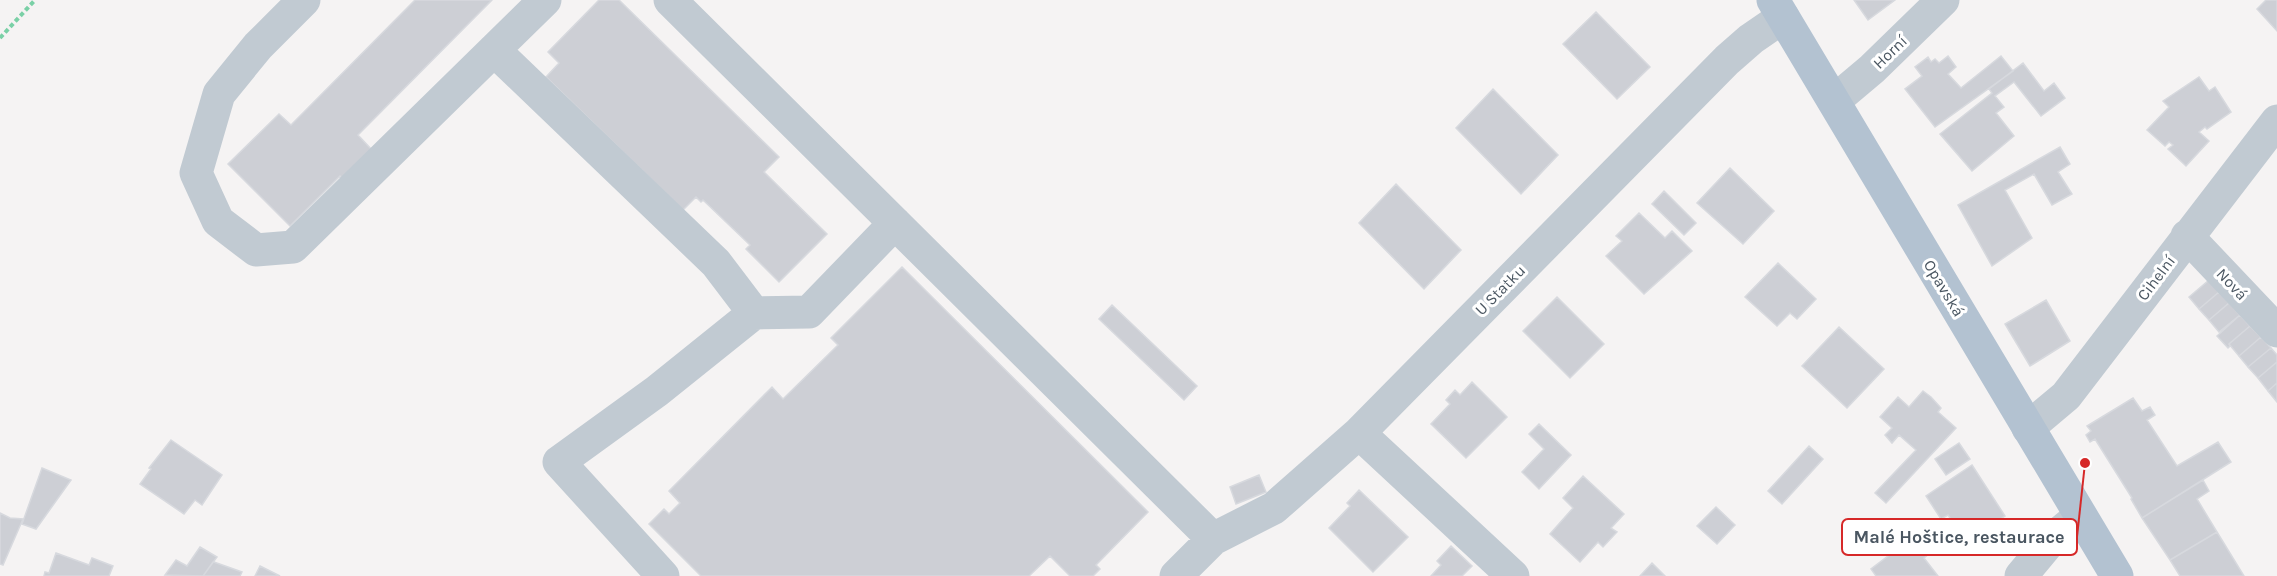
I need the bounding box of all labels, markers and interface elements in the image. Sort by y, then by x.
street label: Horní [1869,31,1911,73]
street label: Cihelní [2133,252,2179,304]
street label: Opavská [1920,256,1968,320]
street label: U Statku [1471,261,1529,319]
street label: Nová [2213,264,2251,304]
callout: Malé Hoštice, restaurace [1842,519,2077,555]
text: Malé Hoštice, restaurace [1853,526,2065,548]

